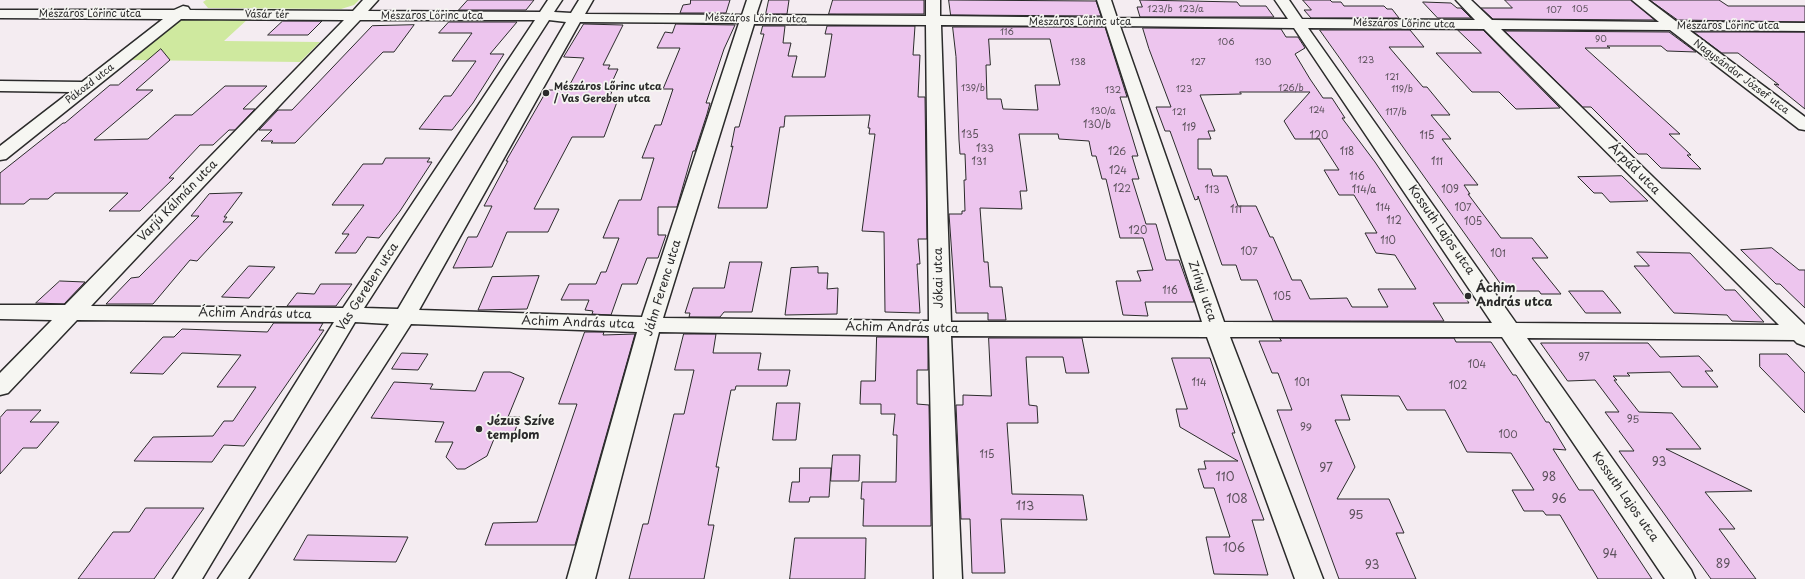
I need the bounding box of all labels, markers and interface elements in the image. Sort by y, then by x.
house number: 123/b [1147,5,1173,15]
house number: 123/a [1179,5,1203,15]
house number: 105 [1572,5,1588,15]
house number: 107 [1546,6,1562,16]
street label: Mészáros Lőrinc utca [39,8,141,20]
street label: Vásár tér [245,9,289,21]
street label: Mészáros Lőrinc utca [381,10,483,22]
street label: Mészáros Lőrinc utca [705,12,807,26]
street label: Mészáros Lőrinc utca [1029,16,1131,28]
street label: Mészáros Lőrinc utca [1353,17,1455,31]
street label: Mészáros Lőrinc utca [1677,20,1779,32]
house number: 116 [1000,28,1014,38]
house number: 90 [1595,35,1607,45]
street label: Nagysándor József utca [1691,37,1791,117]
house number: 106 [1218,38,1234,48]
house number: 123 [1358,56,1374,66]
house number: 138 [1070,58,1086,68]
house number: 127 [1190,58,1206,68]
house number: 130 [1255,58,1271,68]
street label: Pákozd utca [63,61,117,107]
house number: 121 [1385,73,1399,83]
place label: Mészáros Lőrinc utca / Vas Gereben utca [554,81,662,104]
house number: 139/b [961,84,985,94]
house number: 126/b [1278,84,1304,94]
house number: 123 [1176,85,1192,95]
house number: 119/b [1391,85,1413,95]
house number: 132 [1105,86,1121,96]
marker: Mészáros Lőrinc utca / Vas Gereben utca [541,88,551,98]
house number: 124 [1309,106,1325,116]
house number: 130/a [1090,107,1116,117]
house number: 121 [1172,108,1186,118]
house number: 117/b [1385,108,1407,118]
house number: 130/b [1083,119,1111,131]
house number: 119 [1182,122,1196,134]
house number: 135 [961,129,979,141]
house number: 120 [1310,130,1328,142]
house number: 115 [1420,130,1434,142]
street label: Árpád utca [1605,140,1663,198]
house number: 133 [976,143,994,155]
house number: 126 [1108,146,1126,158]
house number: 118 [1340,146,1354,158]
house number: 131 [972,156,986,168]
house number: 111 [1431,156,1443,168]
street label: Varjú Kálmán utca [135,157,221,245]
house number: 124 [1109,165,1127,177]
house number: 116 [1349,171,1365,183]
street label: Kossuth Lajos utca [1405,182,1477,278]
house number: 122 [1113,183,1131,195]
house number: 113 [1204,184,1220,196]
house number: 114/a [1352,184,1376,196]
house number: 109 [1441,184,1459,196]
house number: 114 [1376,202,1390,214]
house number: 107 [1454,202,1472,214]
house number: 111 [1230,204,1242,216]
house number: 112 [1386,215,1402,227]
house number: 105 [1464,216,1482,228]
house number: 120 [1129,225,1147,237]
house number: 110 [1380,235,1396,247]
street label: Jáhn Ferenc utca [641,238,685,338]
street label: Vas Gereben utca [334,240,402,334]
house number: 107 [1240,246,1258,258]
street label: Jókai utca [931,248,947,308]
house number: 101 [1490,248,1506,260]
street label: Zrínyi utca [1185,259,1219,323]
place label: Áchim András utca [1476,282,1552,310]
house number: 116 [1162,285,1178,297]
house number: 105 [1273,291,1291,303]
marker: Áchim András utca [1463,291,1473,301]
street label: Áchim András utca [198,306,312,322]
street label: Áchim András utca [521,314,635,332]
street label: Áchim András utca [845,320,959,336]
house number: 97 [1578,352,1590,364]
house number: 104 [1468,359,1486,371]
house number: 114 [1192,377,1206,389]
house number: 101 [1294,377,1310,389]
house number: 102 [1449,380,1467,392]
house number: 95 [1627,414,1639,426]
place label: Jézus Szíve templom [487,415,554,443]
house number: 99 [1300,422,1312,434]
marker: Jézus Szíve templom [474,424,484,434]
house number: 100 [1498,429,1518,441]
house number: 115 [980,449,994,461]
street label: Kossuth Lajos utca [1589,449,1661,545]
house number: 93 [1652,456,1666,470]
house number: 97 [1319,462,1333,476]
house number: 110 [1216,471,1234,485]
house number: 98 [1542,471,1556,485]
house number: 108 [1226,493,1248,507]
house number: 96 [1551,493,1567,507]
house number: 113 [1016,500,1034,514]
house number: 95 [1349,509,1363,523]
house number: 106 [1223,542,1245,556]
house number: 94 [1603,548,1617,562]
house number: 89 [1716,558,1730,572]
house number: 93 [1365,559,1379,573]

